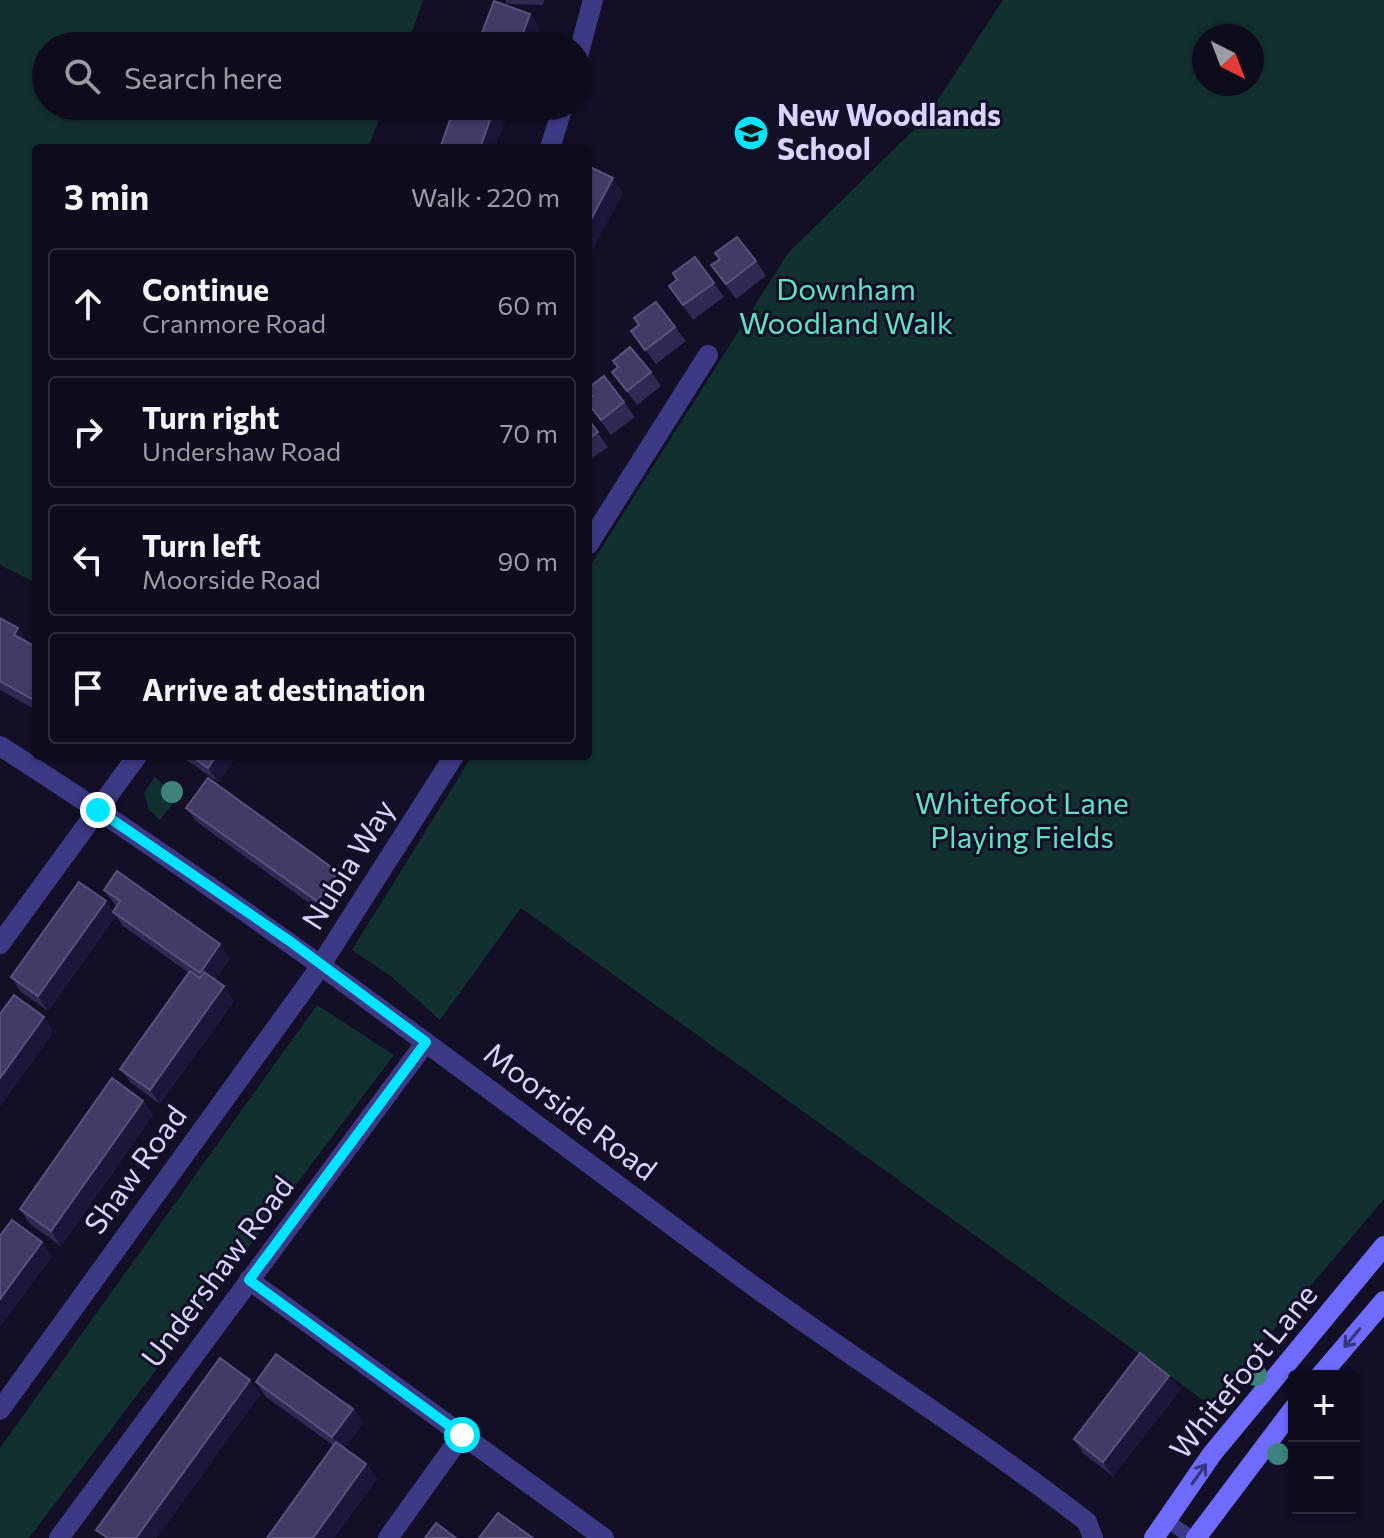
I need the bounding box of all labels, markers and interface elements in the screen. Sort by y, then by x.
north arrow [1192,24,1264,96]
search box [32,32,592,120]
icon: search [60,54,104,98]
text: Search here [124,58,283,95]
place label: New Woodlands School [777,95,1001,166]
school or university icon: New Woodlands School [732,114,770,152]
text: 3 min [64,175,149,217]
text: Walk · 220 m [411,181,560,212]
park label: Downham Woodland Walk [739,269,953,340]
text: Continue [142,270,269,307]
icon: ahead [66,282,110,326]
text: 60 m [498,289,558,320]
text: Cranmore Road [142,307,326,338]
text: Turn right [142,398,279,435]
icon: right [66,410,110,454]
text: 70 m [500,417,558,448]
text: Undershaw Road [142,435,341,466]
text: Turn left [142,526,261,563]
icon: left [66,538,110,582]
text: 90 m [498,545,558,576]
text: Moorside Road [142,563,321,594]
icon: arrive [66,666,110,710]
text: Arrive at destination [142,670,426,707]
park label: Whitefoot Lane Playing Fields [915,783,1129,854]
route end [80,792,116,828]
street label: Nubia Way [292,792,401,935]
street label: Moorside Road [478,1033,665,1187]
street label: Shaw Road [75,1097,193,1240]
street label: Undershaw Road [132,1168,300,1373]
street label: Whitefoot Lane [1160,1276,1324,1465]
one-way arrow [1343,1328,1361,1348]
map controls [1288,1370,1360,1514]
button: + [1288,1370,1360,1442]
route start [444,1417,480,1453]
button: − [1288,1442,1360,1514]
one-way arrow [1190,1463,1207,1485]

